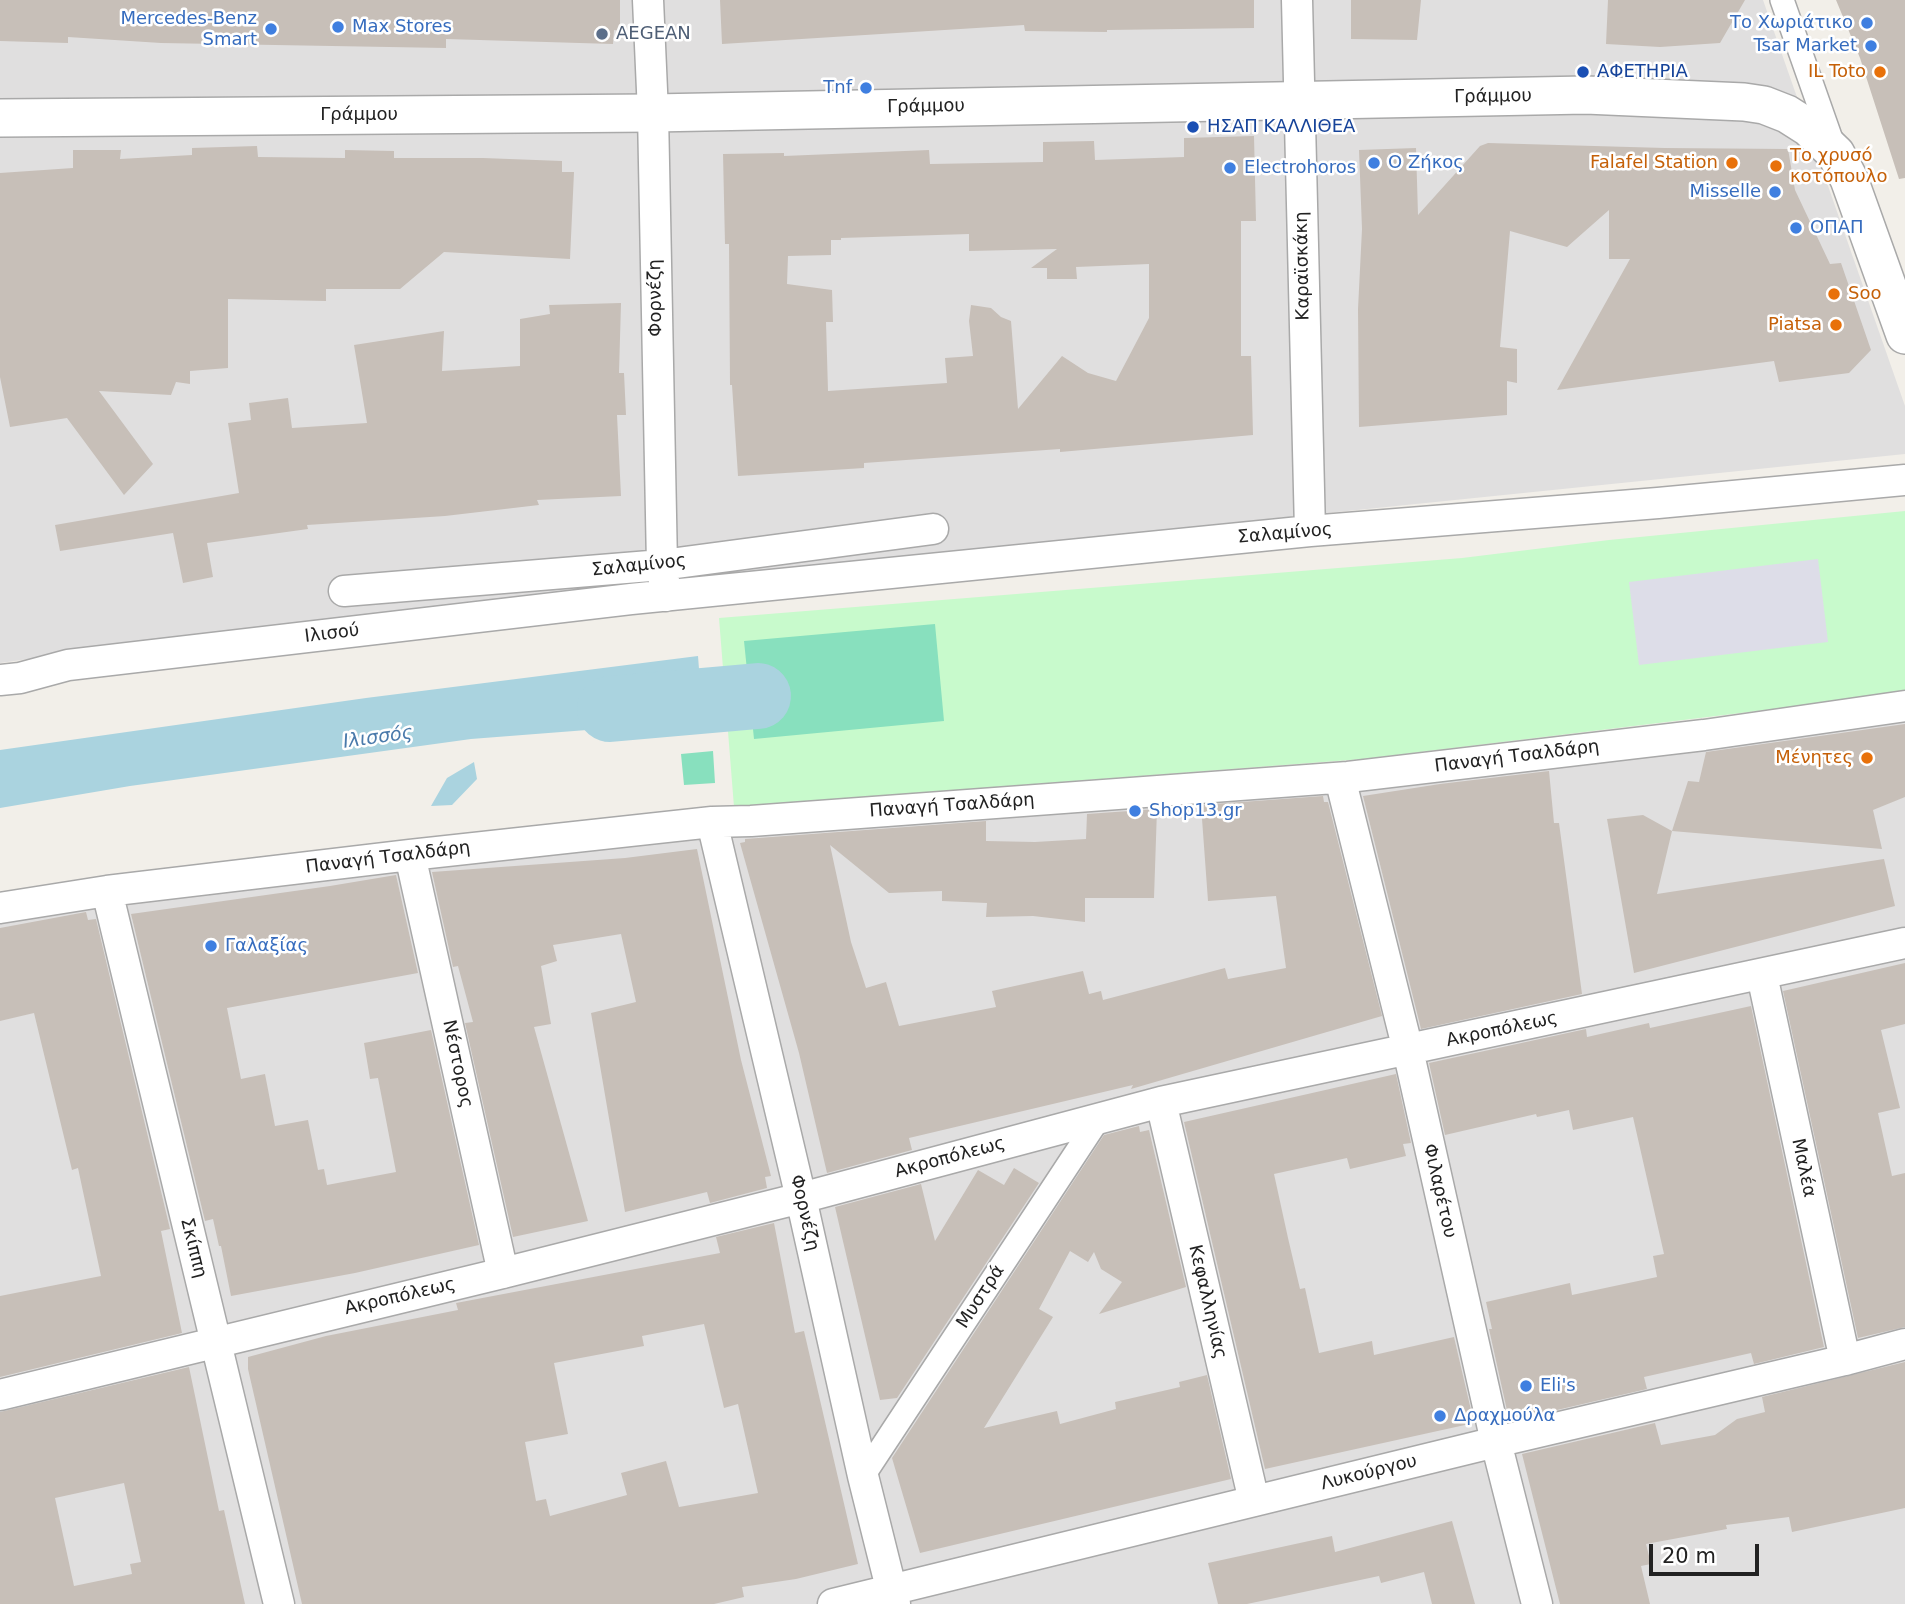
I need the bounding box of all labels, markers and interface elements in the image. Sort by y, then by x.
place label: Mercedes-Benz Smart [120,8,257,50]
place label: Το Χωριάτικο [1730,12,1853,34]
marker: Το Χωριάτικο [1859,15,1875,31]
place label: Max Stores [352,16,452,38]
marker: Max Stores [330,19,346,35]
marker: Mercedes-Benz Smart [263,21,279,37]
place label: AEGEAN [616,23,691,45]
marker: AEGEAN [594,26,610,42]
place label: Tsar Market [1754,35,1857,57]
marker: Tsar Market [1863,38,1879,54]
place label: ΑΦΕΤΗΡΙΑ [1597,61,1688,83]
place label: IL Toto [1808,61,1866,83]
marker: ΑΦΕΤΗΡΙΑ [1575,64,1591,80]
marker: IL Toto [1872,64,1888,80]
place label: Tnf [823,77,852,99]
marker: Tnf [858,80,874,96]
street label: Γράμμου [1454,86,1532,108]
street label: Γράμμου [887,96,965,118]
street label: Γράμμου [320,104,398,126]
place label: ΗΣΑΠ ΚΑΛΛΙΘΕΑ [1207,116,1355,138]
marker: ΗΣΑΠ ΚΑΛΛΙΘΕΑ [1185,119,1201,135]
place label: Το χρυσό κοτόπουλο [1790,145,1887,188]
place label: Ο Ζήκος [1388,152,1464,174]
place label: Falafel Station [1590,152,1718,174]
marker: Ο Ζήκος [1366,155,1382,171]
marker: Falafel Station [1724,155,1740,171]
place label: Electrohoros [1244,157,1356,179]
marker: Το χρυσό κοτόπουλο [1768,158,1784,174]
marker: Electrohoros [1222,160,1238,176]
place label: Misselle [1690,181,1761,203]
marker: Misselle [1767,184,1783,200]
street label: Καραϊσκάκη [1291,211,1315,321]
place label: ΟΠΑΠ [1810,217,1864,239]
marker: ΟΠΑΠ [1788,220,1804,236]
street label: Φορνέζη [645,259,667,337]
place label: Soo [1848,283,1881,305]
marker: Soo [1826,286,1842,302]
place label: Piatsa [1768,314,1822,336]
marker: Piatsa [1828,317,1844,333]
street label: Σαλαμίνος [1237,519,1333,549]
street label: Σαλαμίνος [591,550,687,582]
street label: Ιλισού [303,620,361,648]
water label: Ιλισσός [342,722,414,754]
street label: Παναγή Τσαλδάρη [1433,736,1601,778]
place label: Μένητες [1775,747,1853,769]
marker: Μένητες [1859,750,1875,766]
street label: Παναγή Τσαλδάρη [869,789,1035,823]
place label: Shop13.gr [1149,800,1242,822]
marker: Shop13.gr [1127,803,1143,819]
street label: Παναγή Τσαλδάρη [304,837,472,879]
place label: Γαλαξίας [225,935,308,957]
marker: Γαλαξίας [203,938,219,954]
street label: Ακροπόλεως [1444,1008,1560,1052]
street label: Νέστορος [437,1018,477,1110]
street label: Ακροπόλεως [893,1133,1007,1183]
street label: Μαλέα [1786,1137,1820,1199]
street label: Φιλαρέτου [1418,1142,1460,1240]
street label: Φορνέζη [785,1173,823,1253]
street label: Σκίππη [175,1216,211,1280]
street label: Κεφαλληνίας [1183,1243,1231,1361]
street label: Μυστρά [952,1261,1010,1333]
street label: Ακροπόλεως [342,1274,458,1320]
place label: Eli's [1540,1375,1576,1397]
marker: Eli's [1518,1378,1534,1394]
place label: Δραχμούλα [1454,1405,1555,1427]
marker: Δραχμούλα [1432,1408,1448,1424]
street label: Λυκούργου [1319,1451,1419,1495]
scale bar [1653,1530,1763,1574]
text: 20 m [1662,1544,1716,1568]

